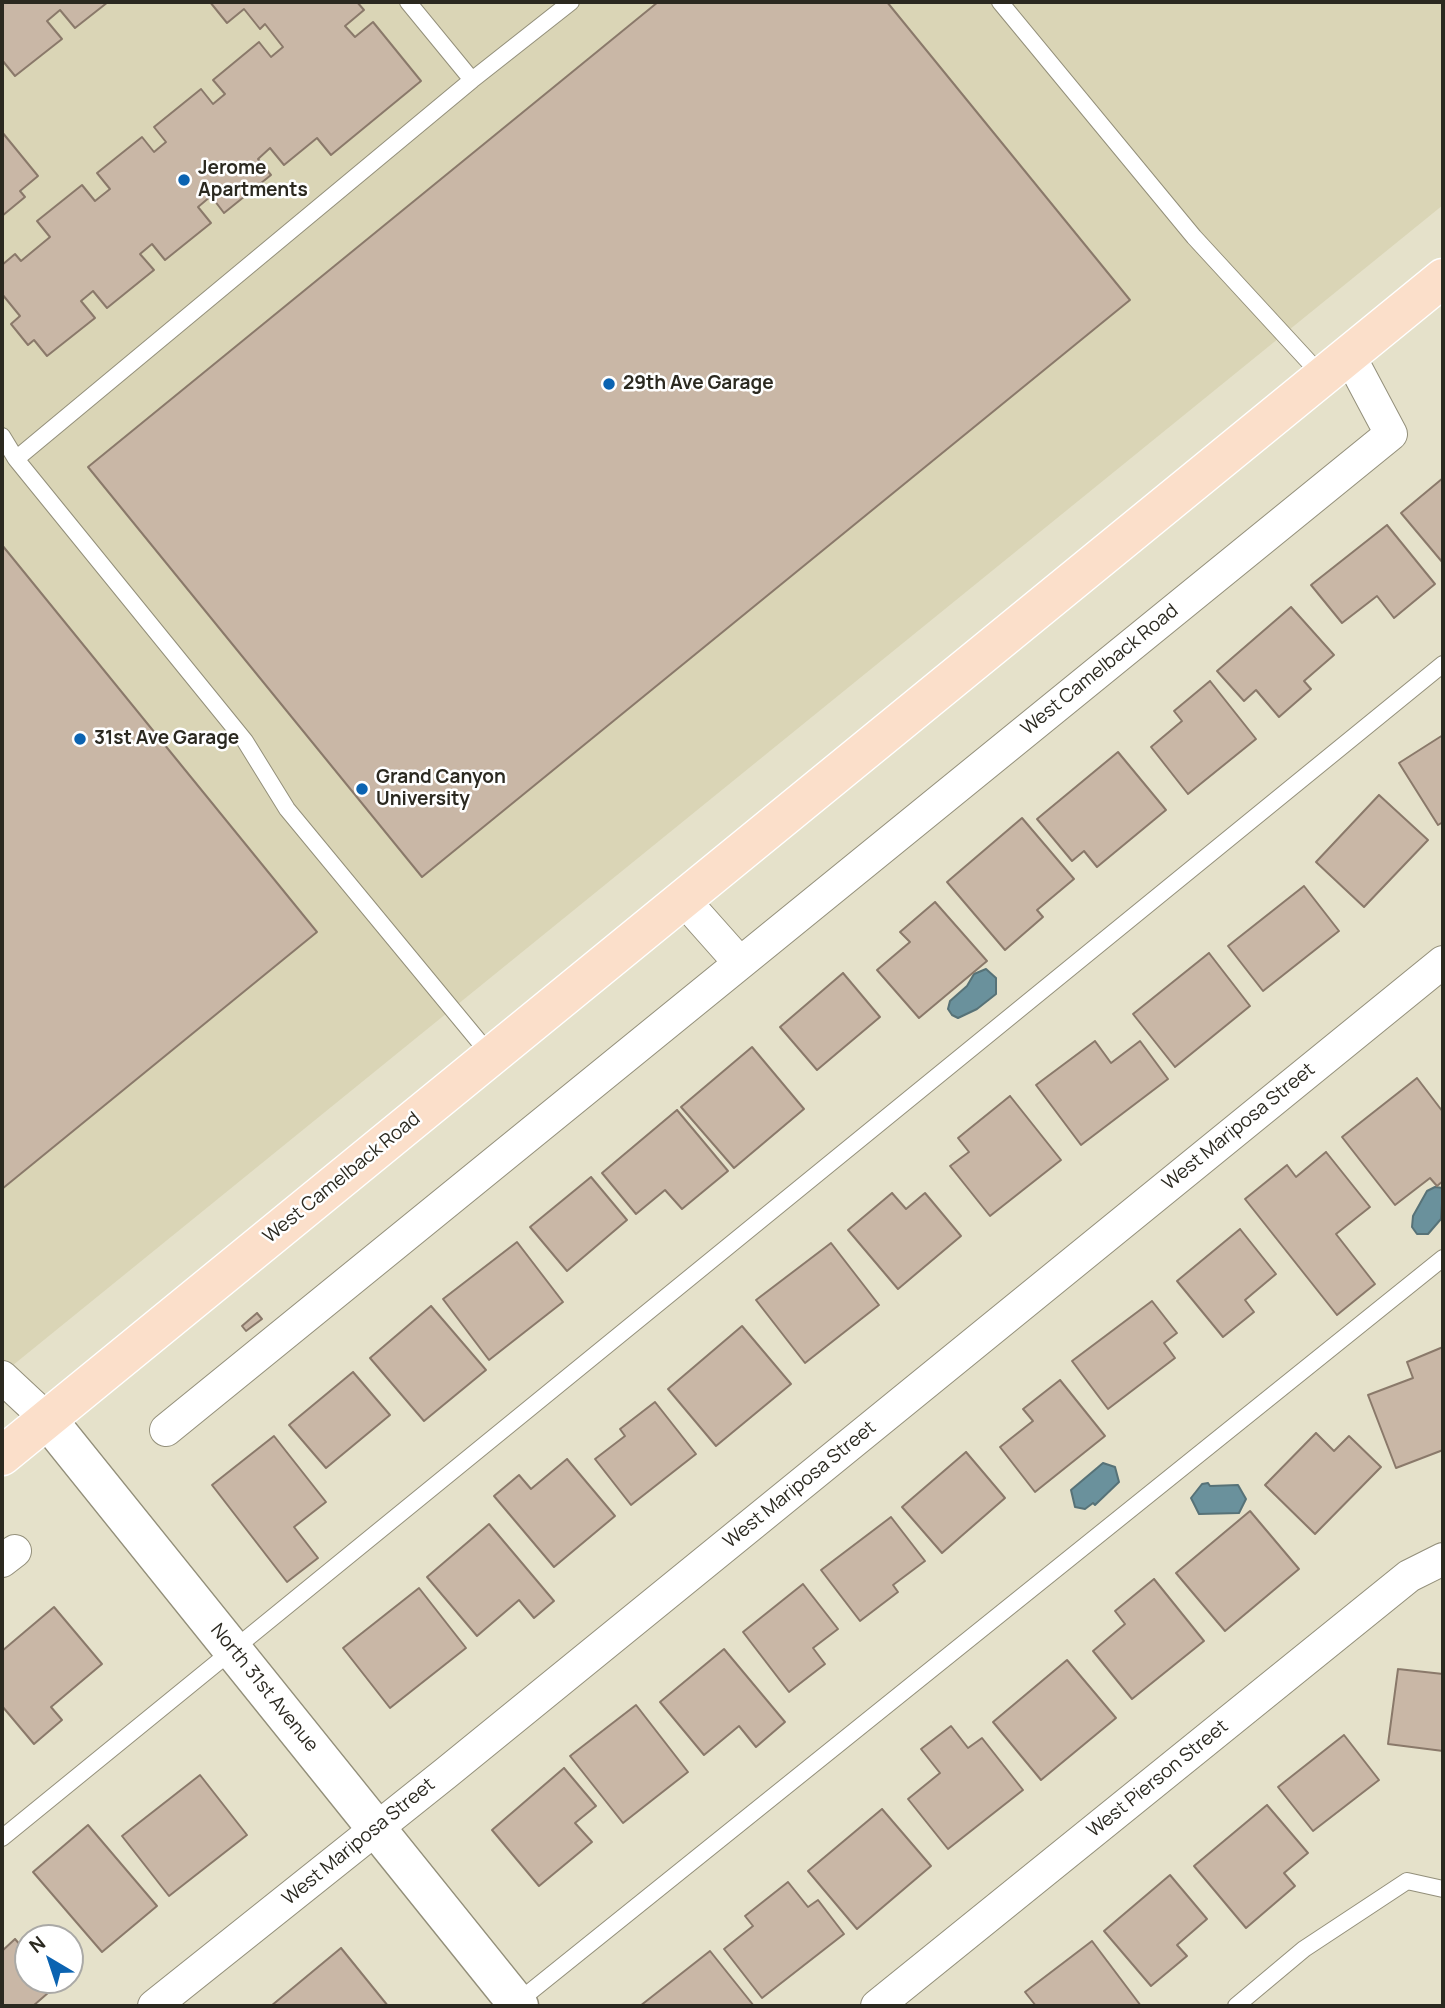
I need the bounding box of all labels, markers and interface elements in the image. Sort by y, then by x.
place label: Jerome Apartments [198,158,308,202]
marker: Jerome Apartments [176,172,192,188]
place label: 29th Ave Garage [623,373,774,395]
marker: 29th Ave Garage [601,376,617,392]
street label: West Camelback Road [1017,600,1183,740]
place label: 31st Ave Garage [94,728,239,750]
marker: 31st Ave Garage [72,731,88,747]
place label: Grand Canyon University [376,767,506,811]
marker: Grand Canyon University [354,781,370,797]
street label: West Mariposa Street [1158,1059,1320,1195]
street label: West Camelback Road [259,1108,425,1248]
street label: West Mariposa Street [719,1417,881,1553]
street label: North 31st Avenue [205,1619,323,1757]
street label: West Pierson Street [1083,1715,1233,1843]
street label: West Mariposa Street [278,1774,440,1910]
north arrow [14,1924,84,1994]
text: N [24,1930,51,1959]

